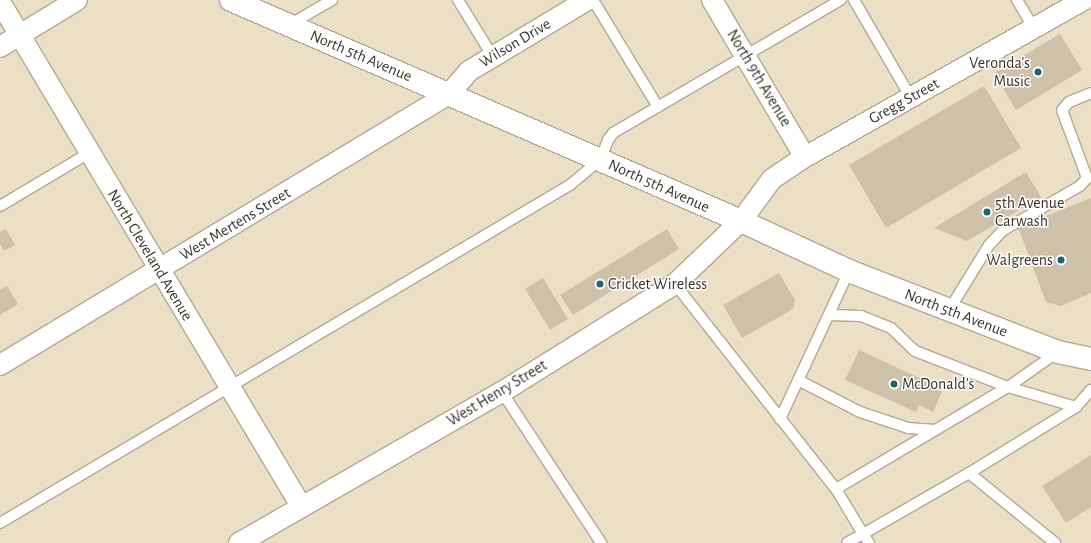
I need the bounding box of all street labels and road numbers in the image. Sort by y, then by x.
street label: Wilson Drive [476,14,554,72]
street label: North 5th Avenue [307,26,415,86]
street label: North 9th Avenue [723,26,795,130]
street label: Gregg Street [865,74,943,128]
street label: North 5th Avenue [605,155,713,217]
street label: West Mertens Street [176,183,294,265]
street label: North Cleveland Avenue [103,186,197,324]
street label: North 5th Avenue [902,285,1010,341]
street label: West Henry Street [444,356,550,430]

